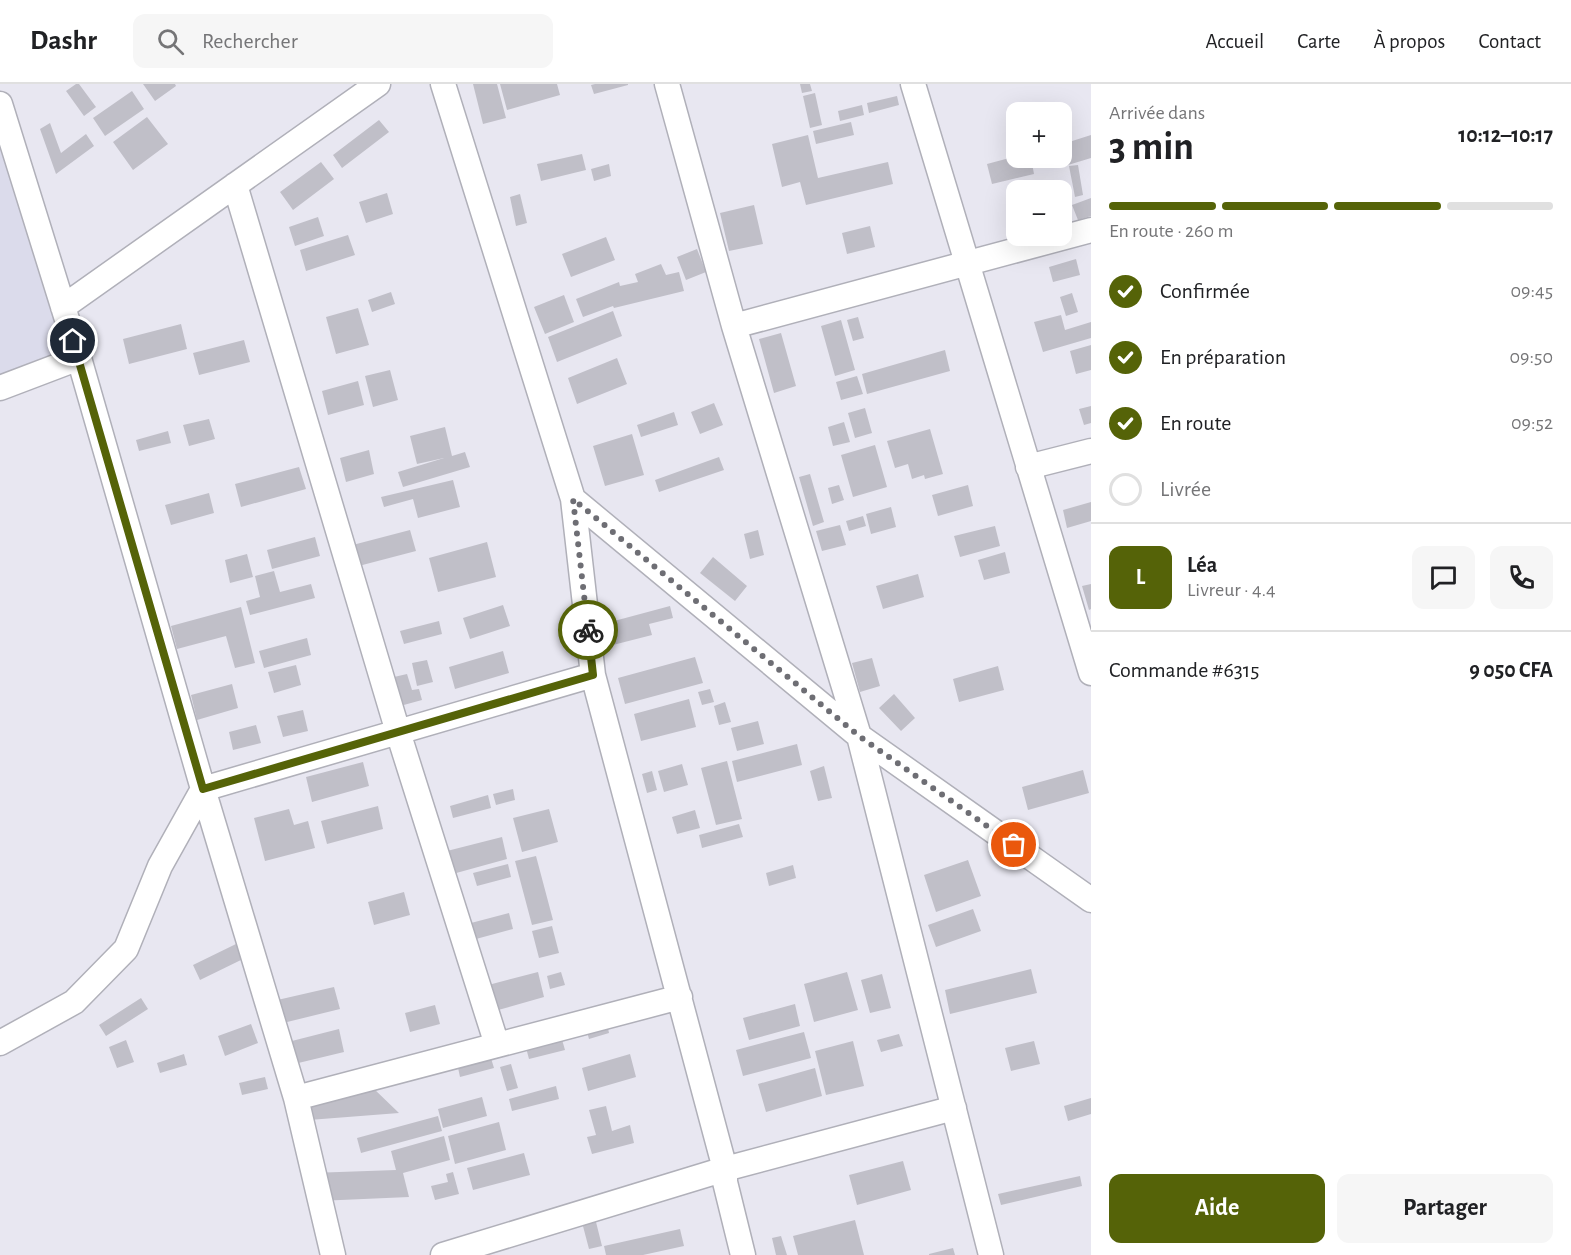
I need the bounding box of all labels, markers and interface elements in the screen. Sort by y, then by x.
search box [133,14,553,68]
icon: search [154,25,187,58]
text: Dashr [30,27,97,55]
text: Rechercher [202,30,298,52]
text: Accueil [1206,31,1264,52]
text: Carte [1297,31,1340,52]
text: À propos [1373,31,1445,52]
text: Contact [1478,31,1541,52]
map controls [1006,102,1072,246]
button: + [1006,102,1072,168]
text: Arrivée dans [1109,103,1205,123]
text: 10:12–10:17 [1458,124,1553,146]
text: 3 min [1109,128,1194,167]
button: − [1006,180,1072,246]
text: En route · 260 m [1109,221,1233,241]
icon: check [1109,275,1142,308]
text: Confirmée [1160,280,1250,302]
text: 09:45 [1510,281,1553,301]
pin [47,315,98,366]
icon: home [56,324,89,357]
icon: check [1109,341,1142,374]
text: En préparation [1160,346,1286,368]
text: 09:50 [1510,347,1553,367]
icon: check [1109,407,1142,440]
text: En route [1160,412,1231,434]
text: 09:52 [1511,413,1553,433]
text: Livrée [1160,478,1211,500]
button: chat [1412,546,1475,609]
button: phone [1490,546,1553,609]
text: Léa [1187,554,1217,576]
text: L [1136,566,1145,588]
text: Livreur · 4.4 [1187,580,1276,600]
courier [558,600,618,660]
icon: bike [572,614,605,647]
text: Commande #6315 [1109,659,1260,681]
text: 9 050 CFA [1469,659,1553,681]
pin [988,819,1039,870]
icon: bag [997,828,1030,861]
button: Aide [1109,1174,1325,1243]
button: Partager [1337,1174,1553,1243]

